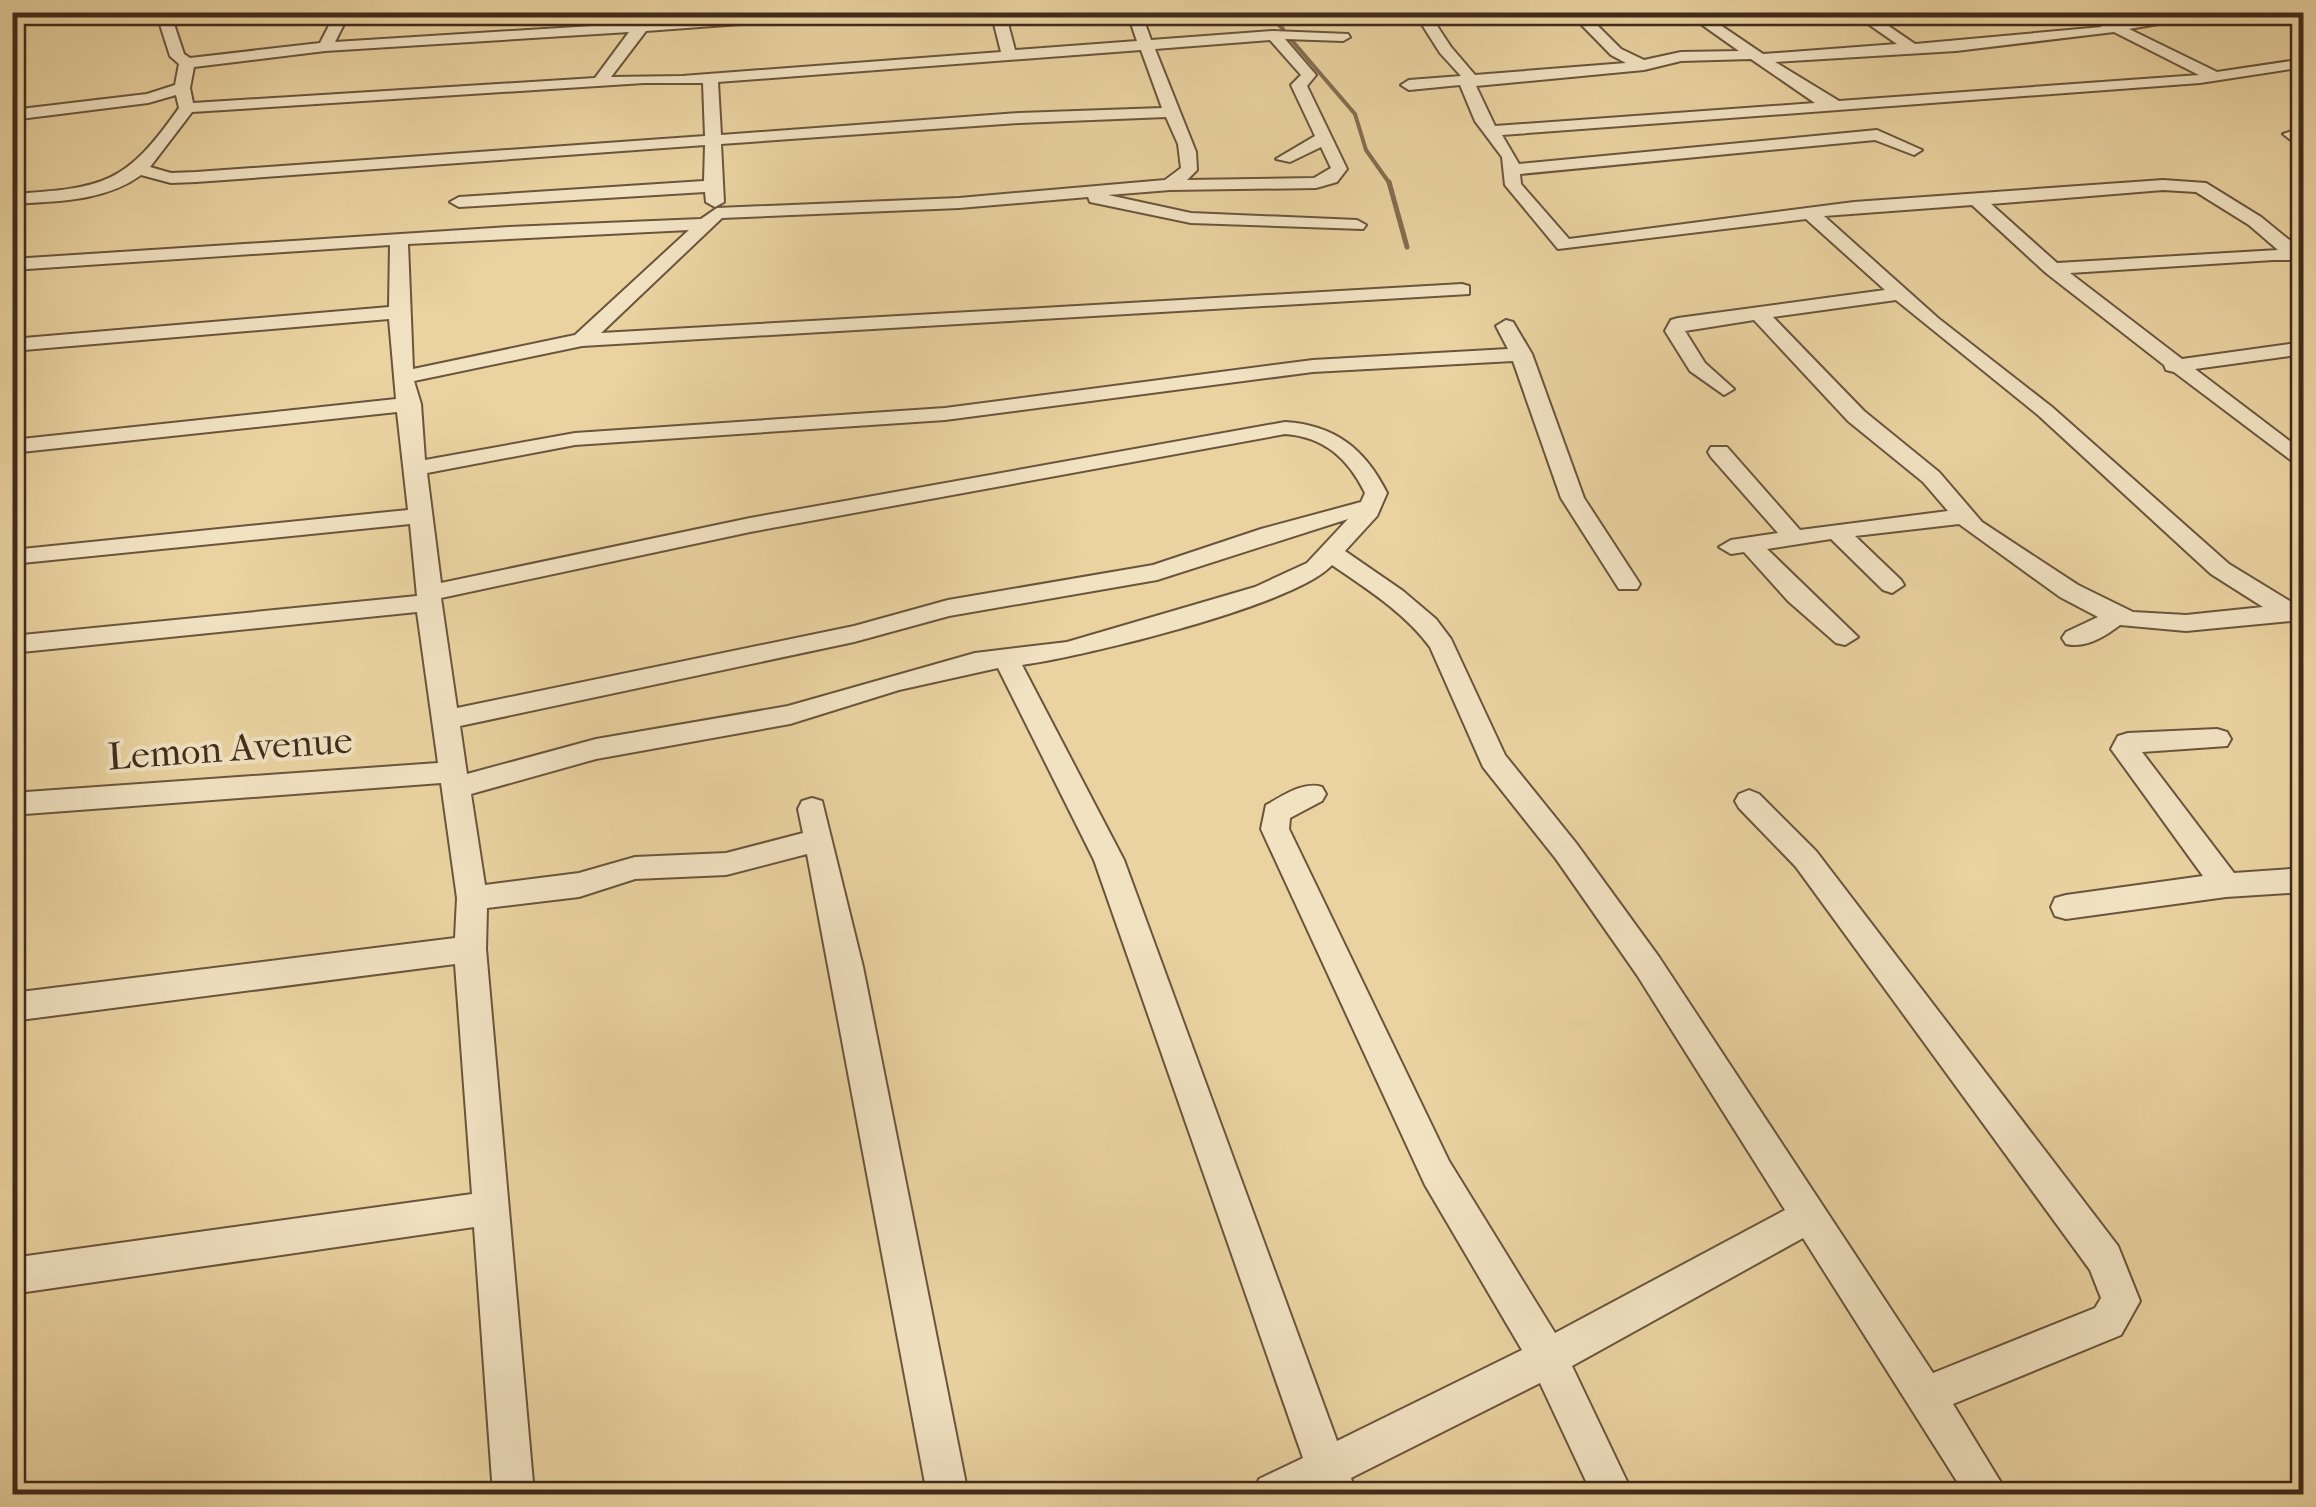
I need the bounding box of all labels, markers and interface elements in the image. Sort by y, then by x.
street label: Lemon Avenue [106,718,354,779]

